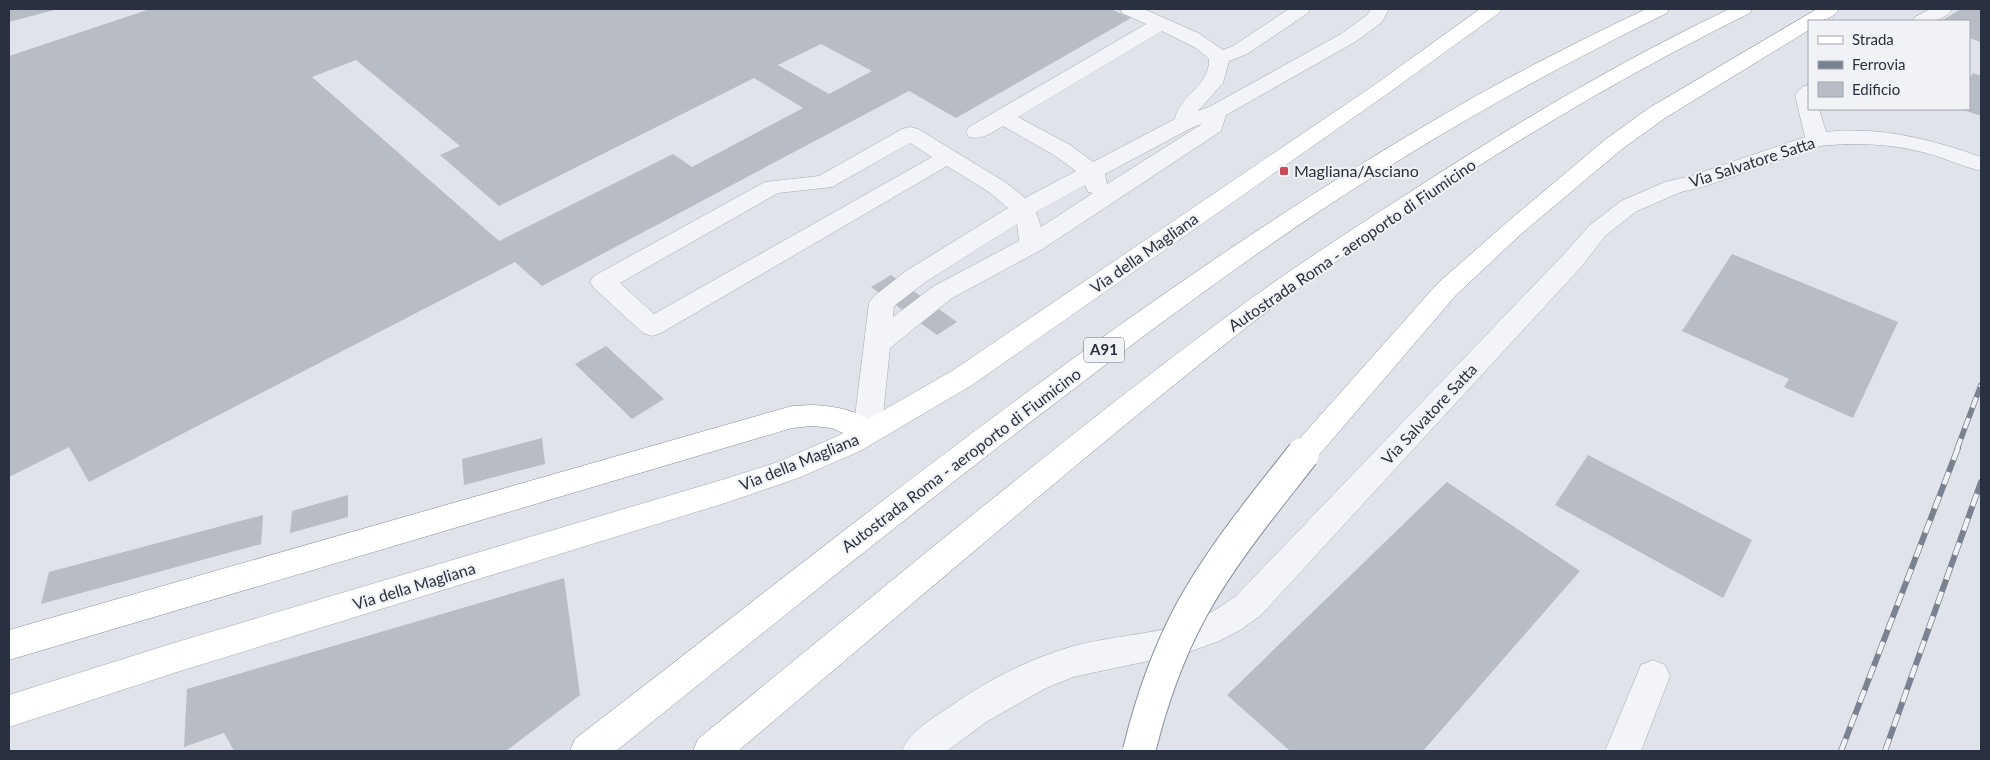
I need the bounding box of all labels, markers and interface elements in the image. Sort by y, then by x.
legend [1808,20,1970,110]
text: Strada [1852,30,1894,48]
text: Ferrovia [1852,55,1905,73]
text: Edificio [1852,80,1900,98]
street label: Via Salvatore Satta [1687,132,1817,191]
street label: Autostrada Roma - aeroporto di Fiumicino [1224,154,1479,335]
place label: Magliana/Asciano [1294,161,1419,180]
marker: Magliana/Asciano [1278,165,1290,177]
street label: Via della Magliana [1086,208,1201,297]
road number: A91 [1084,338,1124,362]
street label: Via Salvatore Satta [1377,359,1480,468]
street label: Autostrada Roma - aeroporto di Fiumicino [837,363,1084,556]
street label: Via della Magliana [736,429,861,494]
street label: Via della Magliana [350,558,477,613]

